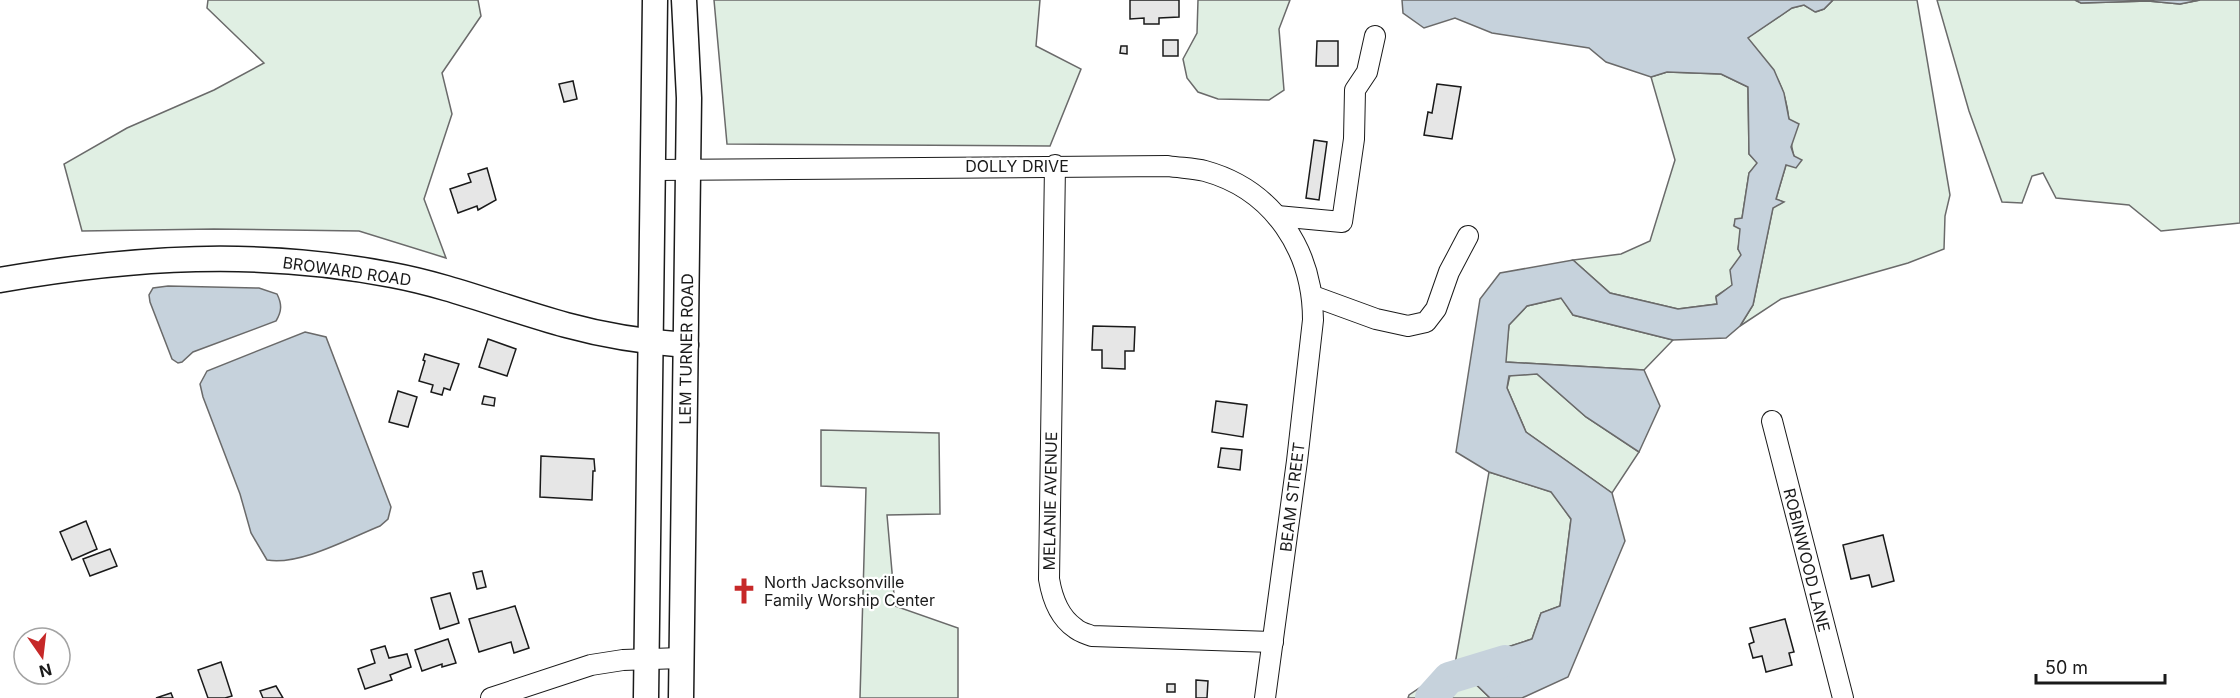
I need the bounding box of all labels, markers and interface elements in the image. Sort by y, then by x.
street label: DOLLY DRIVE [965,156,1069,176]
street label: BROWARD ROAD [281,252,413,290]
street label: LEM TURNER ROAD [675,273,697,425]
street label: MELANIE AVENUE [1039,431,1061,571]
street label: BEAM STREET [1275,441,1309,553]
street label: ROBINWOOD LANE [1779,486,1835,634]
place label: North Jacksonville Family Worship Center [764,572,935,610]
church icon: North Jacksonville Family Worship Center [729,576,759,606]
north arrow [12,626,72,686]
scale bar [2036,647,2165,685]
text: 50 m [2045,657,2088,678]
text: N [37,659,54,682]

